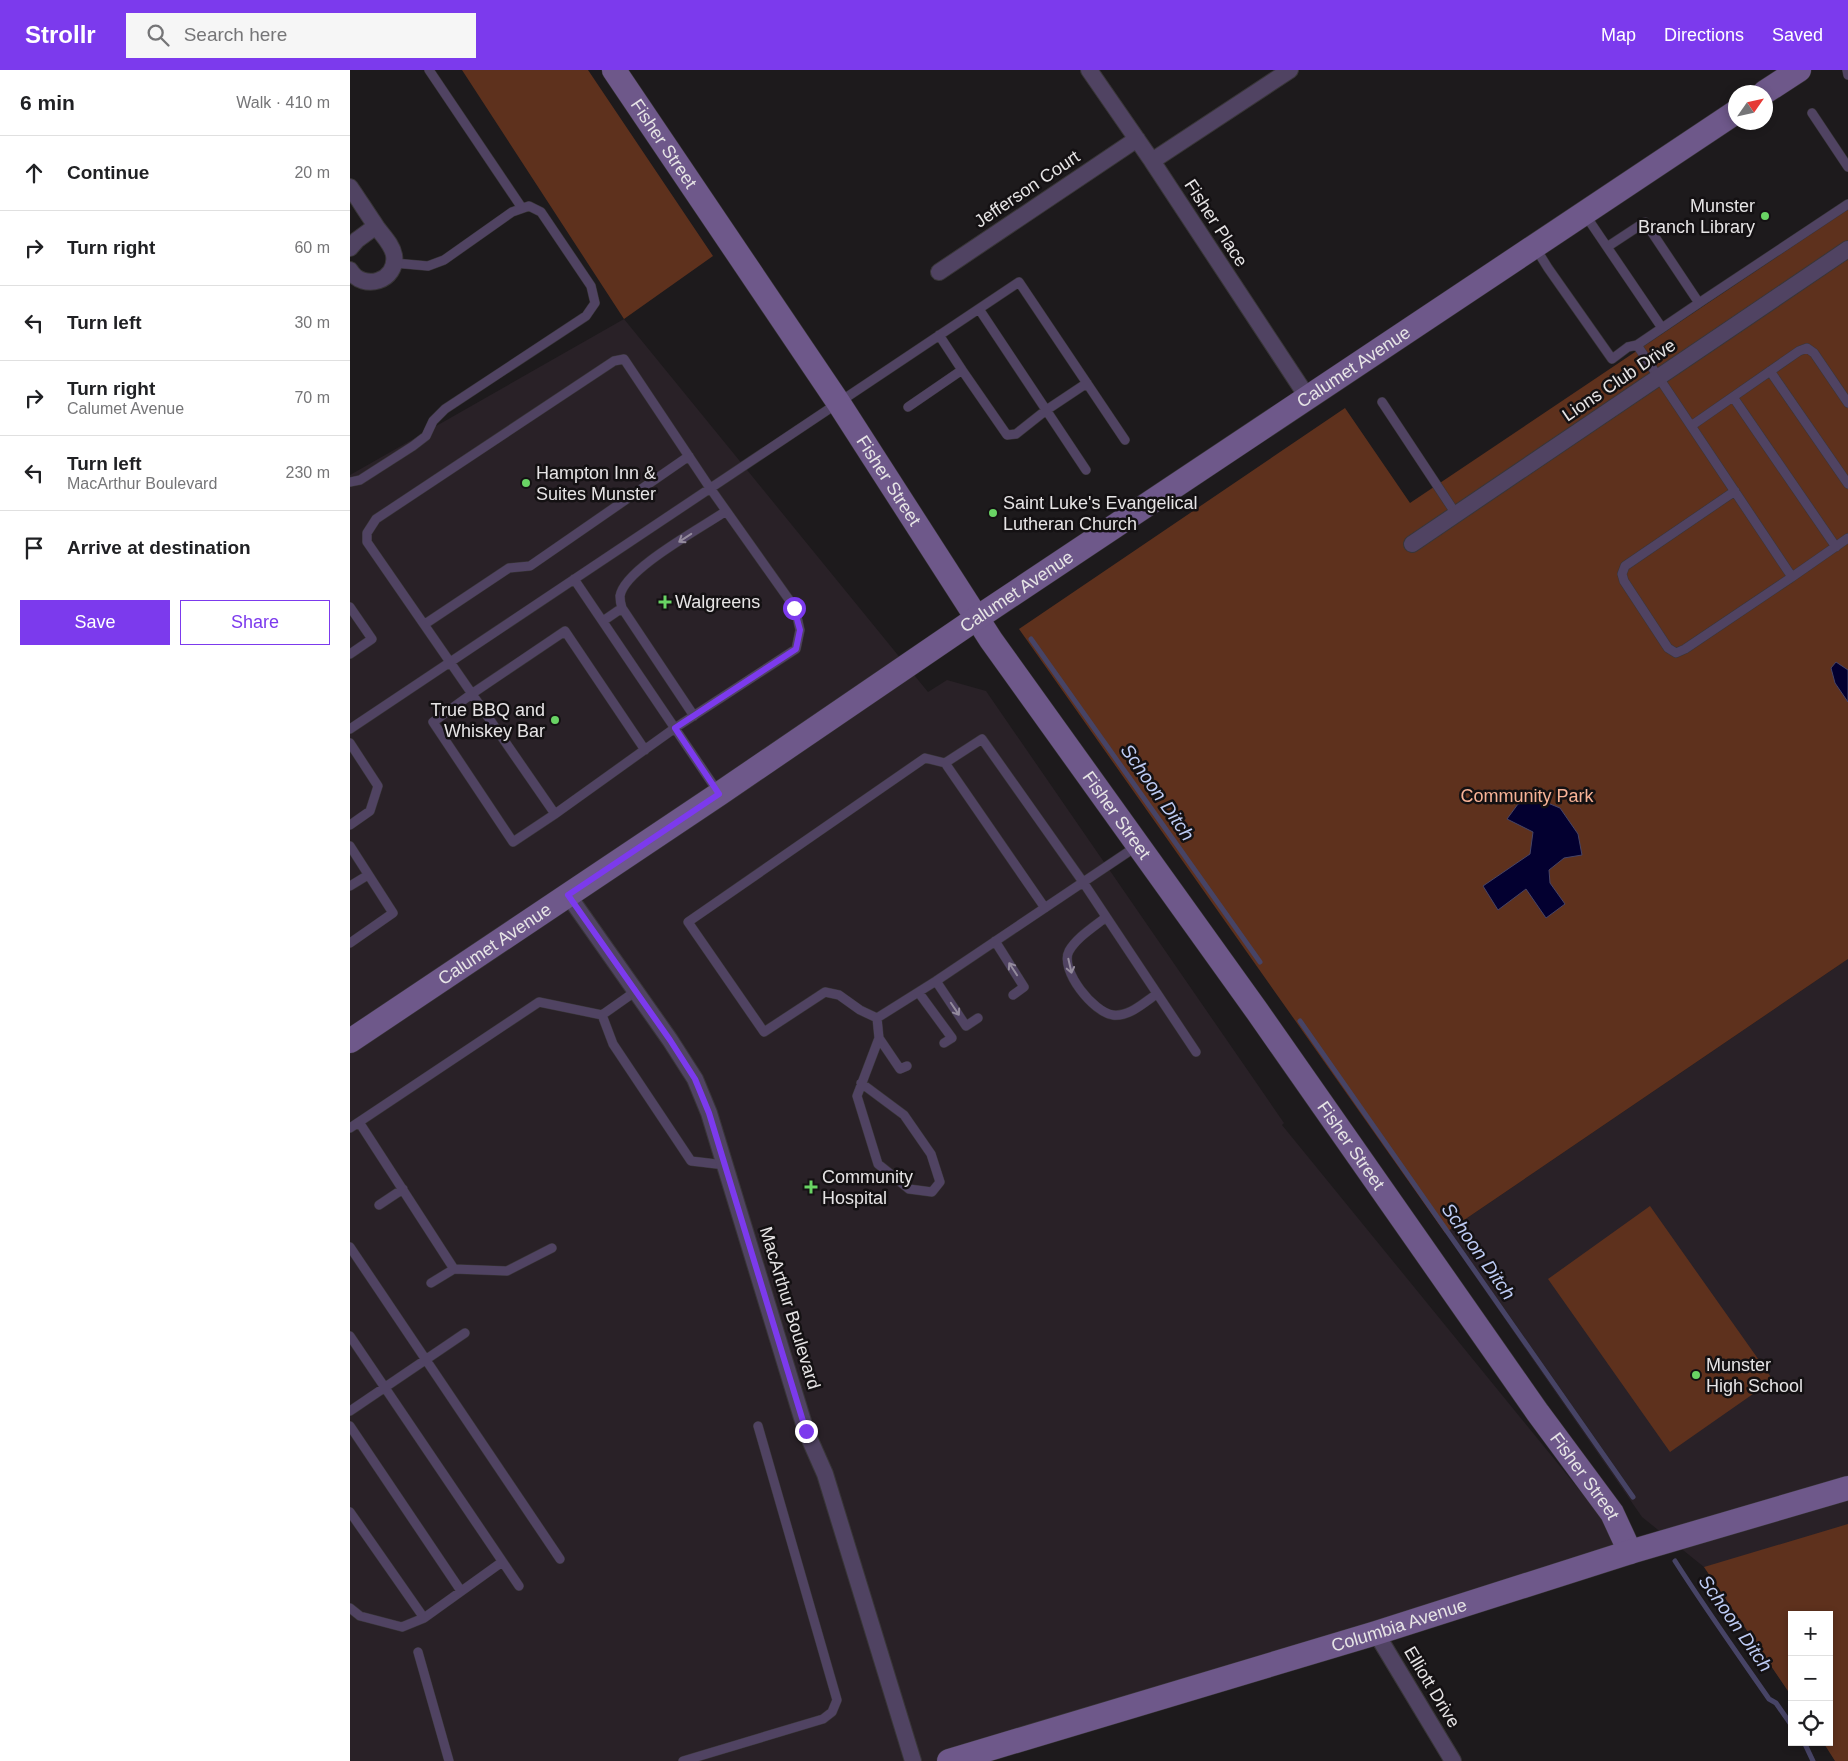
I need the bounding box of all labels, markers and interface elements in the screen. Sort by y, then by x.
search box [126,13,476,58]
text: Strollr [25,21,96,48]
icon: search [144,21,172,49]
text: Search here [184,24,287,45]
text: Map [1601,25,1636,45]
text: Directions [1664,25,1744,45]
text: Saved [1772,25,1823,45]
north arrow [1728,85,1773,130]
text: 6 min [20,91,75,114]
text: Walk · 410 m [236,94,330,111]
street label: Fisher Street [627,95,701,192]
street label: Jefferson Court [971,146,1083,232]
icon: ahead [20,159,48,187]
text: Continue [67,162,149,183]
text: 20 m [294,164,330,181]
street label: Fisher Place [1180,176,1252,270]
place label: Munster Branch Library [1638,196,1755,237]
marker: Munster Branch Library [1759,210,1771,222]
icon: right [20,234,48,262]
text: Turn right [67,237,155,258]
text: 60 m [294,239,330,256]
icon: left [20,309,48,337]
text: Turn left [67,312,142,333]
text: 30 m [294,314,330,331]
street label: Calumet Avenue [1293,322,1414,412]
street label: Lions Club Drive [1559,335,1679,425]
text: Turn right [67,378,155,399]
icon: right [20,384,48,412]
text: 70 m [294,389,330,406]
text: Calumet Avenue [67,400,184,417]
street label: Fisher Street [852,432,925,529]
text: Turn left [67,453,142,474]
icon: left [20,459,48,487]
place label: Hampton Inn & Suites Munster [536,463,656,504]
text: 230 m [286,464,330,481]
text: MacArthur Boulevard [67,475,217,492]
marker: Hampton Inn & Suites Munster [520,477,532,489]
place label: Saint Luke's Evangelical Lutheran Church [1003,493,1198,534]
marker: Saint Luke's Evangelical Lutheran Church [987,507,999,519]
one-way arrow [679,533,693,543]
icon: arrive [20,534,48,562]
text: Arrive at destination [67,537,251,558]
street label: Calumet Avenue [956,547,1077,637]
place label: Walgreens [675,592,760,612]
marker: Walgreens [659,596,671,608]
route start [783,597,806,620]
button: Save [20,600,170,645]
button: Share [180,600,330,645]
place label: True BBQ and Whiskey Bar [431,700,545,741]
marker: True BBQ and Whiskey Bar [549,714,561,726]
water label: Schoon Ditch [1117,740,1199,845]
street label: Fisher Street [1078,767,1155,863]
park label: Community Park [1460,786,1595,806]
street label: Calumet Avenue [434,899,555,989]
one-way arrow [1066,958,1075,974]
one-way arrow [1008,963,1018,977]
one-way arrow [950,1002,960,1016]
street label: Fisher Street [1313,1097,1389,1193]
place label: Community Hospital [822,1167,913,1208]
marker: Community Hospital [804,1180,818,1194]
water label: Schoon Ditch [1438,1199,1520,1304]
street label: MacArthur Boulevard [756,1224,824,1392]
place label: Munster High School [1706,1355,1803,1396]
marker: Munster High School [1690,1369,1702,1381]
route end [795,1420,818,1443]
street label: Fisher Street [1546,1429,1623,1522]
water label: Schoon Ditch [1695,1571,1777,1676]
street label: Columbia Avenue [1329,1595,1469,1656]
map controls [1788,1611,1833,1746]
button: + [1788,1611,1833,1656]
street label: Elliott Drive [1400,1643,1464,1731]
button: − [1788,1656,1833,1701]
button: locate [1788,1701,1833,1746]

